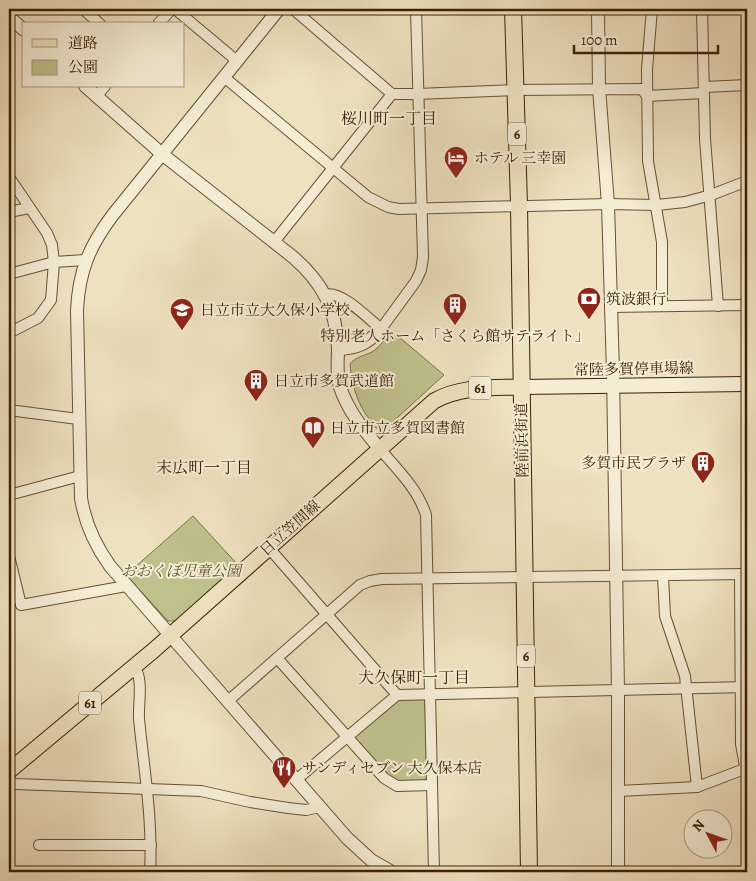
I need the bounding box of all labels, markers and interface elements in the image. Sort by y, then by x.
legend [22,22,185,88]
scale bar [574,22,717,54]
text: 100 m [581,30,618,50]
text: 道路 [68,33,98,53]
text: 公園 [68,57,98,77]
district label: 桜川町一丁目 [341,108,437,130]
road number: 6 [508,122,526,146]
hotel icon: ホテル 三幸園 [443,145,469,179]
place label: ホテル 三幸園 [474,148,566,168]
bank icon: 筑波銀行 [576,286,602,320]
place label: 筑波銀行 [606,289,666,309]
building icon: 特別老人ホーム「さくら館サテライト」 [442,292,468,326]
school or university icon: 日立市立大久保小学校 [169,297,195,331]
place label: 日立市立大久保小学校 [200,300,350,320]
place label: 特別老人ホーム「さくら館サテライト」 [320,326,590,346]
street label: 常陸多賀停車場線 [574,358,694,380]
building icon: 日立市多賀武道館 [243,368,269,402]
place label: 日立市多賀武道館 [274,371,394,391]
road number: 61 [469,376,491,399]
street label: 陸前浜街道 [511,402,533,478]
library icon: 日立市立多賀図書館 [300,415,326,449]
place label: 日立市立多賀図書館 [330,418,465,438]
building icon: 多賀市民プラザ [690,450,716,484]
place label: 多賀市民プラザ [581,453,686,473]
district label: 末広町一丁目 [156,457,252,479]
street label: 日立笠間線 [255,495,325,561]
park label: おおくぼ児童公園 [121,561,244,581]
road number: 6 [517,644,535,668]
district label: 大久保町一丁目 [358,667,470,689]
road number: 61 [79,691,101,714]
restaurant icon: サンディセブン 大久保本店 [271,755,297,789]
place label: サンディセブン 大久保本店 [302,758,482,778]
north arrow [684,808,734,858]
text: N [688,816,709,836]

